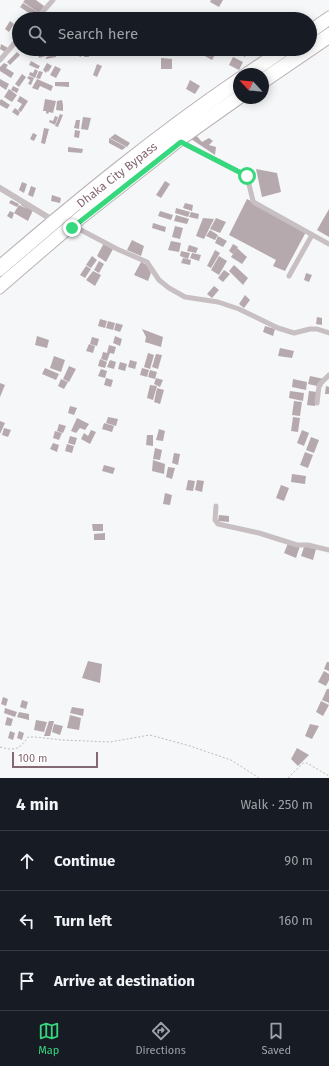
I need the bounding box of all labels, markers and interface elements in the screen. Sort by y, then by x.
search box [12,12,317,56]
icon: search [26,23,48,45]
text: Search here [58,25,138,43]
north arrow [233,68,269,104]
street label: Dhaka City Bypass [74,139,160,211]
route start [238,167,256,185]
route end [63,219,81,237]
scale bar [12,750,98,769]
text: 100 m [18,752,47,765]
text: 4 min [16,794,59,815]
text: Walk · 250 m [240,797,313,812]
icon: ahead [16,850,38,872]
text: Continue [54,852,115,870]
text: 90 m [284,853,313,868]
icon: left [16,910,38,932]
text: Turn left [54,912,112,930]
text: 160 m [279,913,313,928]
icon: arrive [16,970,38,992]
text: Arrive at destination [54,972,195,990]
tab: Map [38,1020,60,1057]
tab: Directions [135,1020,186,1057]
tab: Saved [261,1020,291,1057]

